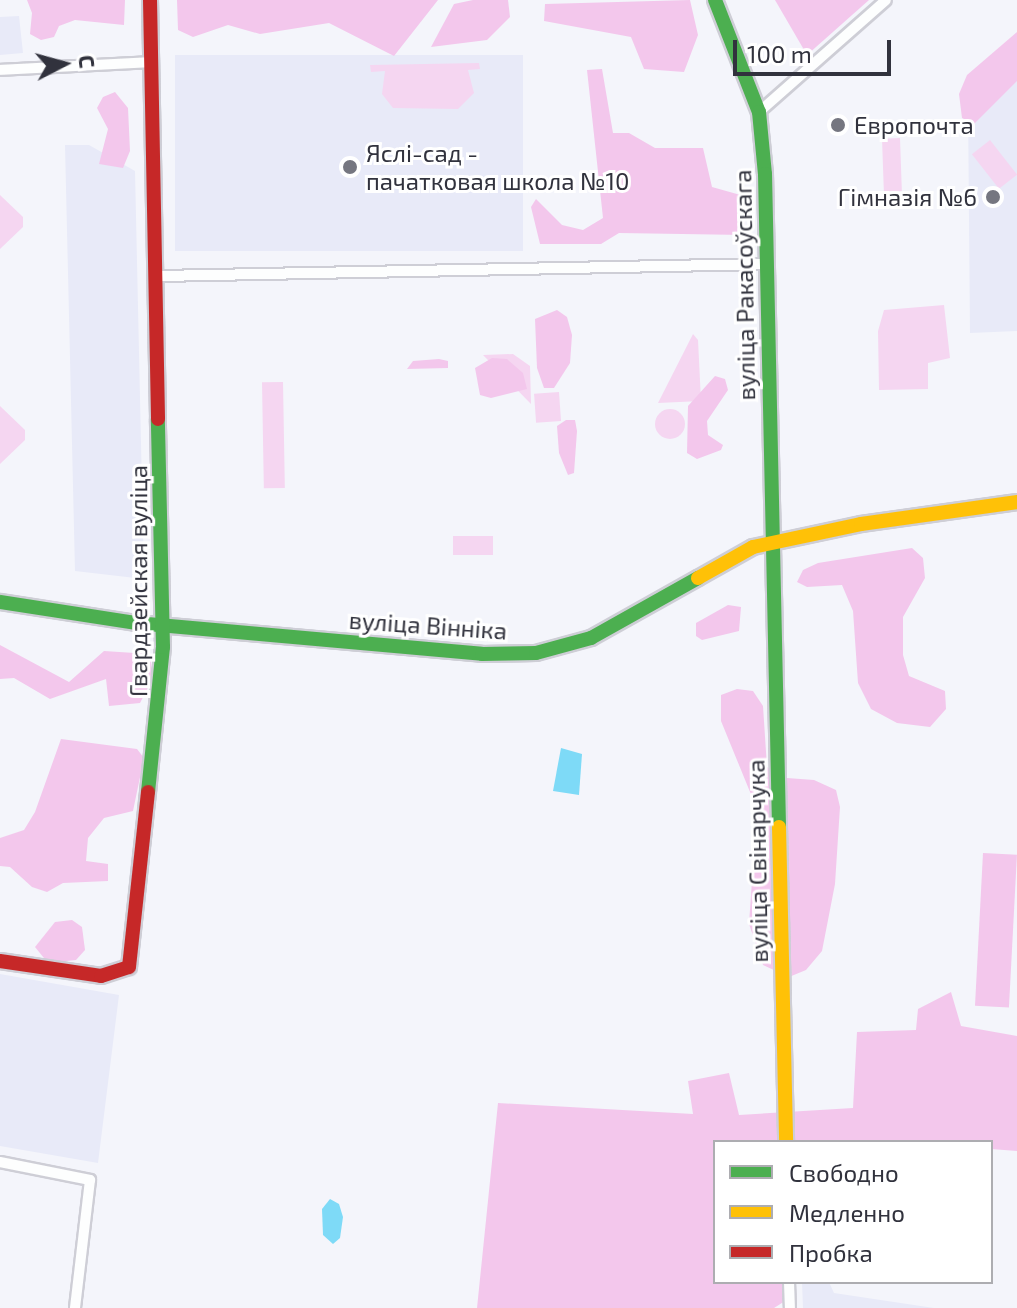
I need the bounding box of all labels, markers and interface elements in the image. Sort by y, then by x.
north arrow [24,24,104,104]
scale bar [737,24,895,74]
text: 100 m [747,39,812,68]
text: С [74,54,101,69]
place label: Европочта [854,111,974,139]
marker: Европочта [829,116,847,134]
place label: Яслі-сад - пачатковая школа №10 [366,139,630,195]
marker: Яслі-сад - пачатковая школа №10 [341,158,359,176]
street label: вуліца Ракасоўскага [728,169,760,401]
place label: Гімназія №6 [838,183,977,211]
marker: Гімназія №6 [984,188,1002,206]
street label: Гвардзейская вуліца [124,465,152,697]
street label: вуліца Вінніка [348,605,508,645]
street label: вуліца Свінарчука [741,759,773,963]
legend [713,1140,993,1284]
text: Свободно [789,1158,899,1187]
text: Медленно [789,1198,905,1227]
text: Пробка [789,1238,873,1267]

